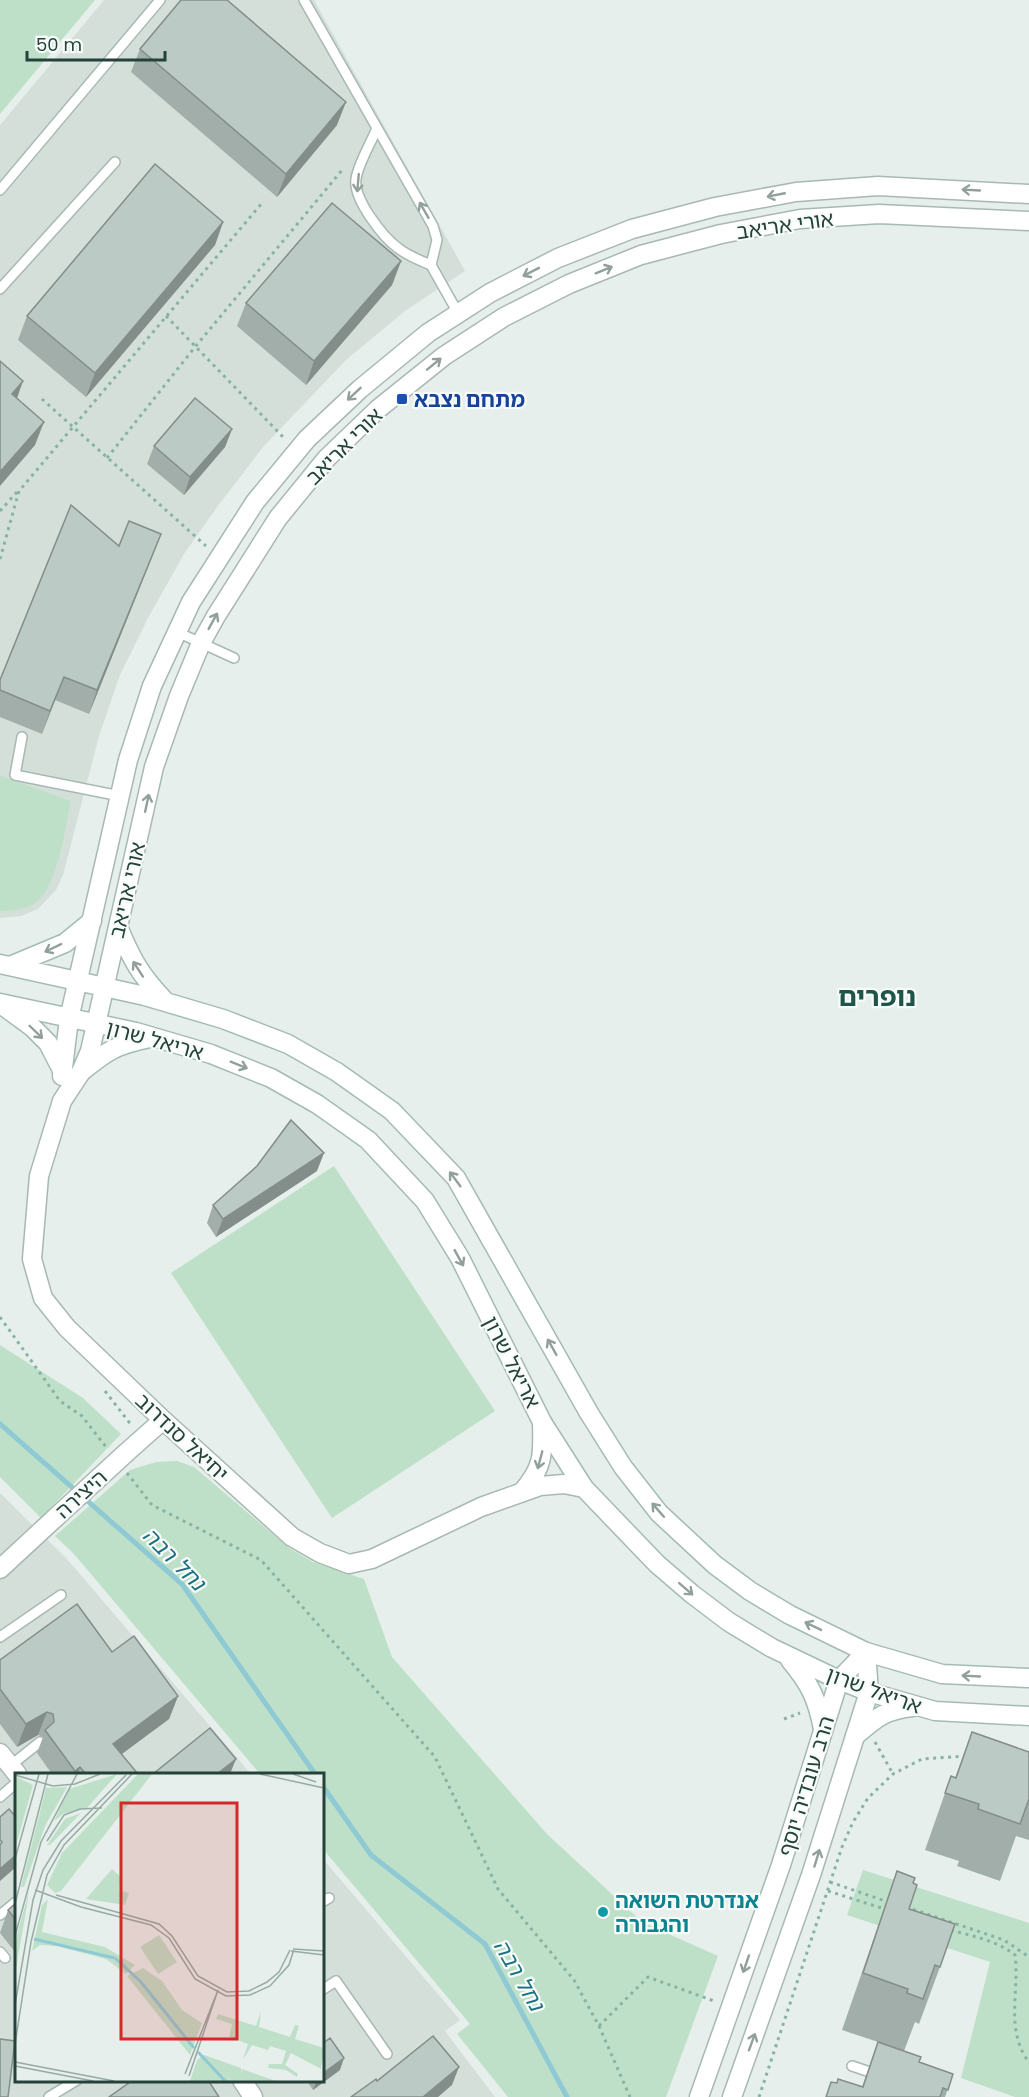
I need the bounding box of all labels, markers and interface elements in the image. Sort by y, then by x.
scale bar [27,24,165,62]
text: 50 m [36,32,82,57]
one-way arrow [352,172,363,192]
one-way arrow [961,184,981,195]
one-way arrow [767,190,787,201]
one-way arrow [418,202,430,219]
street label: אורי אריאב [735,204,835,246]
one-way arrow [595,264,613,275]
one-way arrow [523,266,540,278]
one-way arrow [426,357,442,370]
place label: מתחם נצבא [414,385,525,414]
one-way arrow [347,387,362,401]
marker: מתחם נצבא [395,392,409,406]
street label: אורי אריאב [299,401,389,491]
one-way arrow [207,613,219,630]
one-way arrow [141,794,153,813]
street label: אורי אריאב [102,839,152,941]
one-way arrow [45,943,63,955]
one-way arrow [131,960,144,977]
district label: נופרים [838,978,916,1015]
street label: אריאל שרון [103,1013,207,1067]
one-way arrow [29,1024,44,1039]
one-way arrow [229,1060,248,1071]
one-way arrow [449,1171,461,1187]
one-way arrow [453,1249,465,1266]
street label: אריאל שרון [476,1311,548,1413]
one-way arrow [546,1339,558,1356]
street label: יחיאל סנדרוב [129,1386,235,1488]
one-way arrow [534,1450,545,1469]
street label: היצירה [49,1463,113,1525]
one-way arrow [651,1503,665,1518]
water label: נחל רבה [135,1520,214,1599]
one-way arrow [678,1582,693,1596]
one-way arrow [805,1620,823,1632]
street label: אריאל שרון [822,1659,926,1721]
one-way arrow [961,1670,981,1681]
street label: הרב עובדיה יוסף [771,1712,841,1860]
inset map [15,1773,324,2082]
one-way arrow [812,1849,823,1868]
place label: אנדרטת השואה והגבורה [615,1886,759,1939]
marker: אנדרטת השואה והגבורה [596,1905,610,1919]
water label: נחל רבה [486,1933,553,2018]
one-way arrow [740,1954,751,1973]
one-way arrow [748,2033,759,2052]

